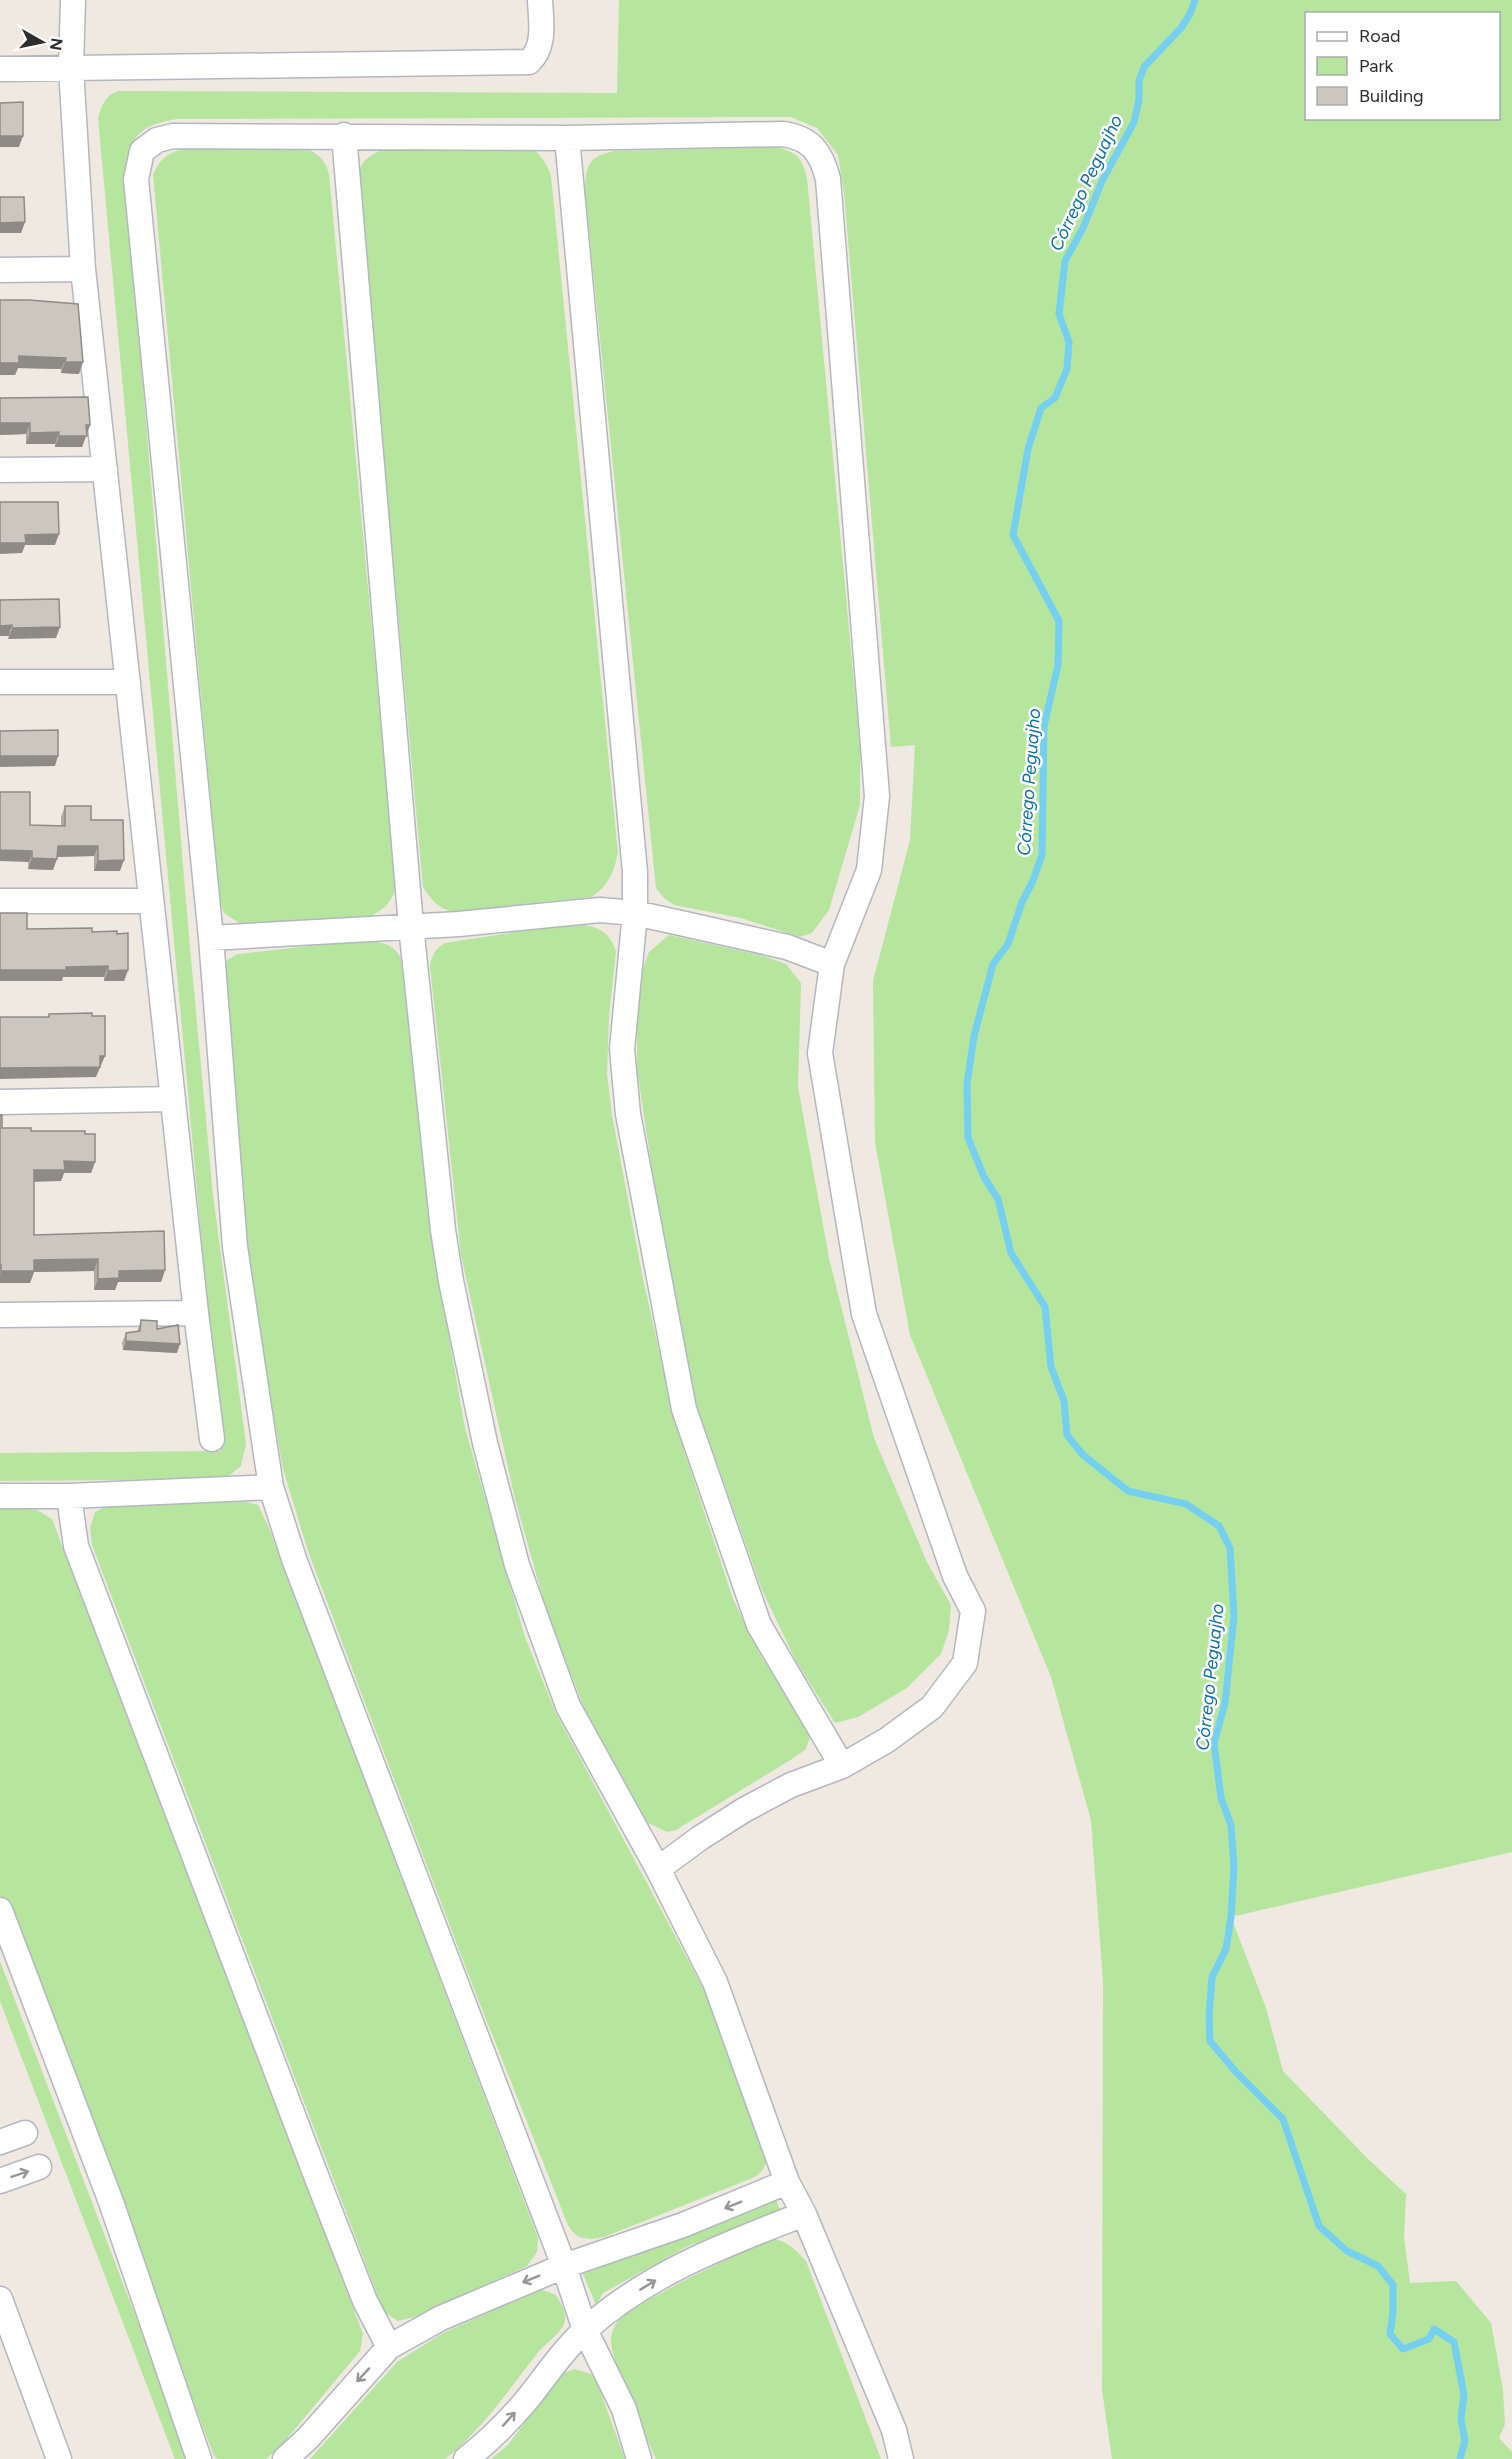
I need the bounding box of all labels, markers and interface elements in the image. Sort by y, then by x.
north arrow [12,12,72,72]
legend [1305,12,1500,120]
text: Road [1359,25,1400,47]
text: N [46,37,67,52]
text: Park [1359,55,1394,77]
text: Building [1359,85,1424,107]
water label: Córrego Peguajho [1045,112,1127,254]
water label: Córrego Peguajho [1013,708,1045,856]
water label: Córrego Peguajho [1191,1603,1229,1751]
one-way arrow [10,2167,29,2178]
one-way arrow [724,2200,743,2211]
one-way arrow [522,2274,540,2285]
one-way arrow [639,2279,656,2291]
one-way arrow [356,2367,370,2382]
one-way arrow [502,2412,516,2427]

